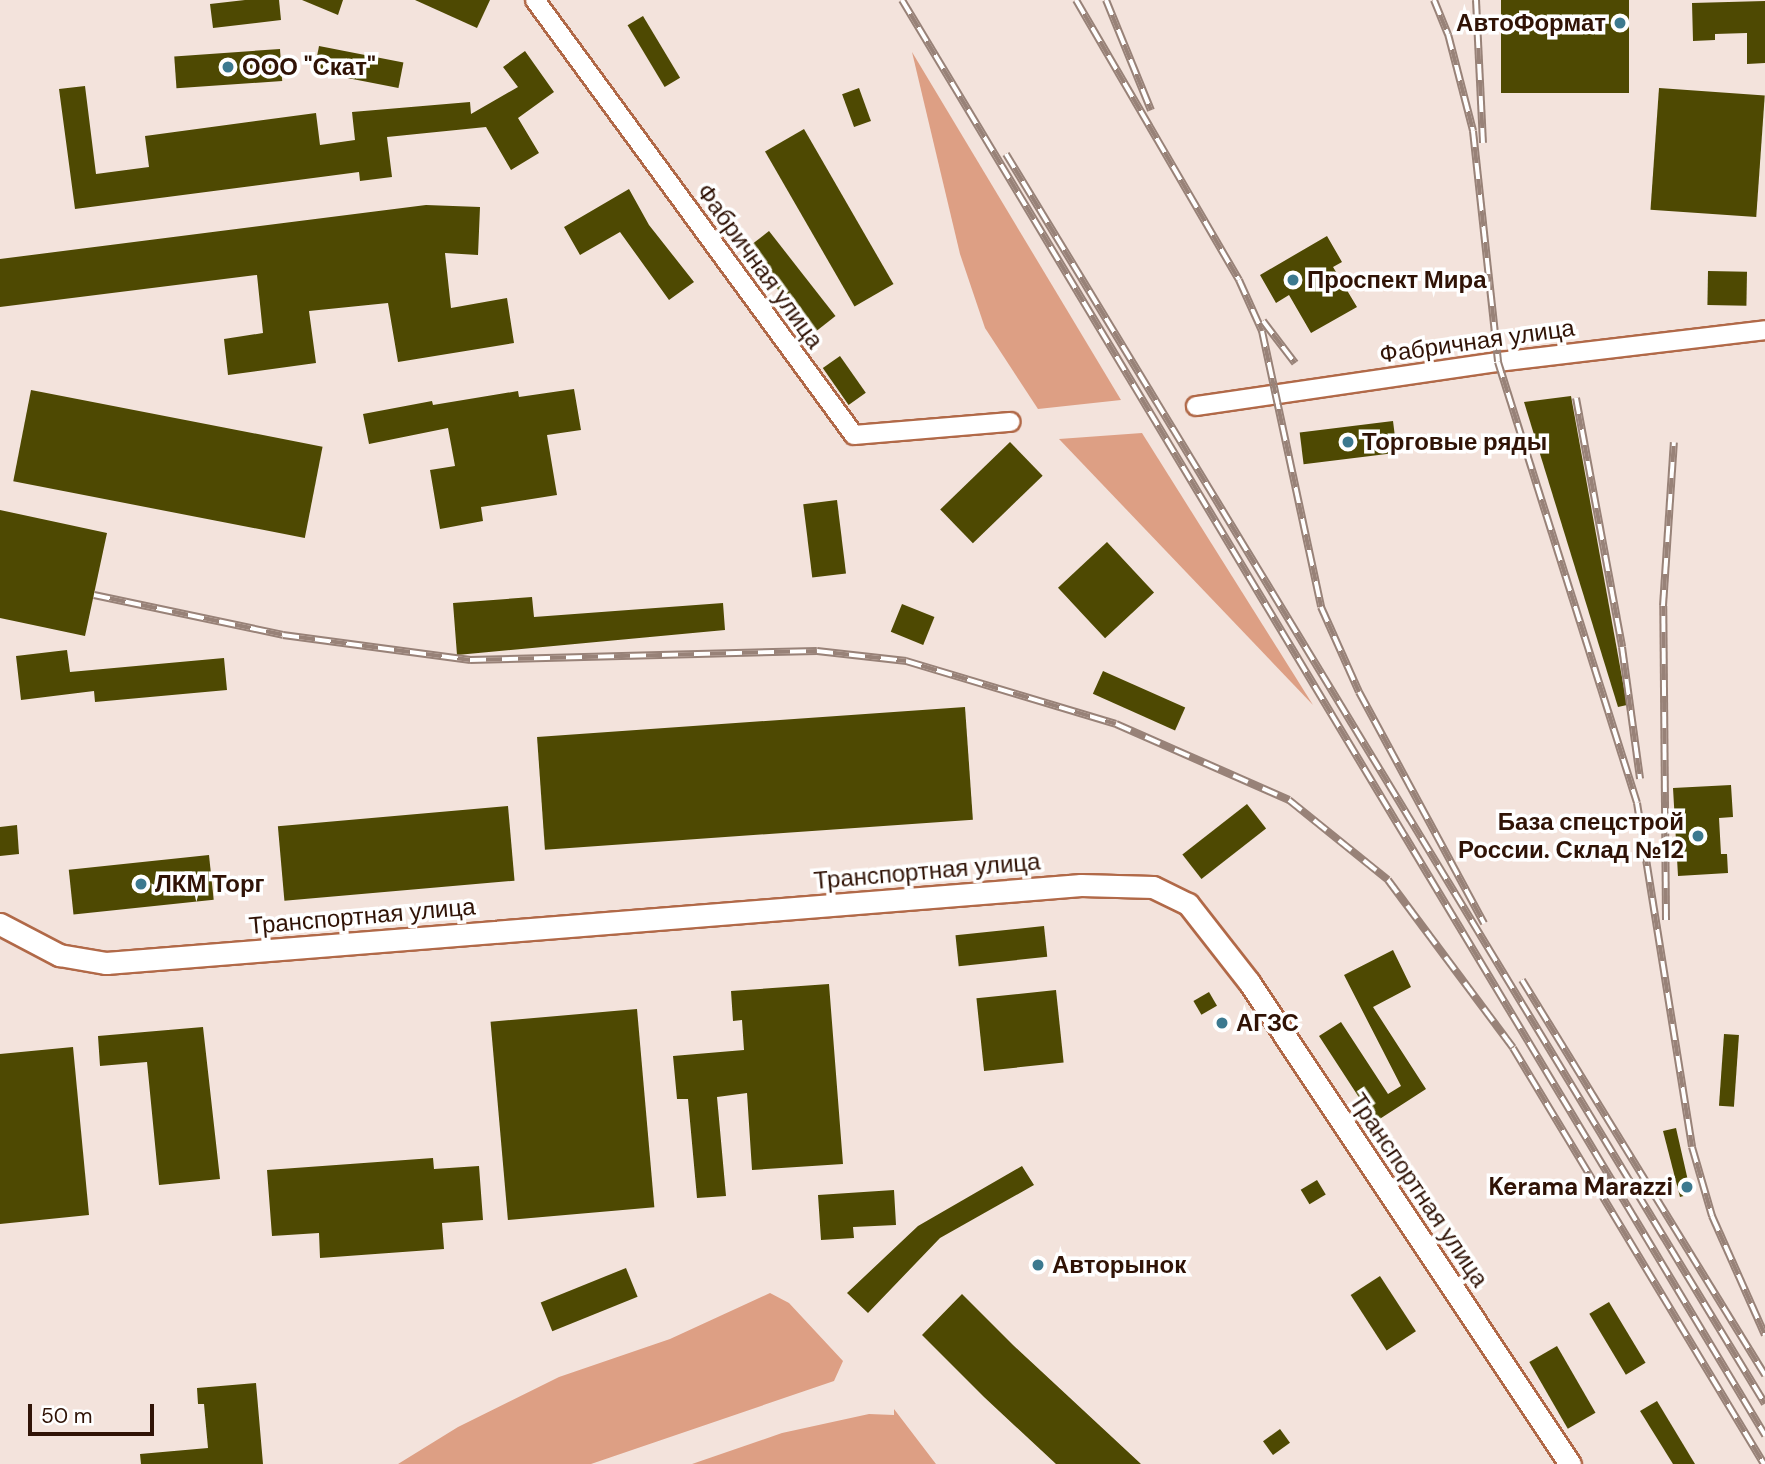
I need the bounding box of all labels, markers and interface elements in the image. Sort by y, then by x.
place label: АвтоФормат [1456,9,1606,37]
marker: АвтоФормат [1612,15,1628,31]
place label: ООО "Скат" [242,53,376,81]
marker: ООО "Скат" [220,59,236,75]
street label: Фабричная улица [691,178,829,354]
place label: Проспект Мира [1307,266,1487,294]
marker: Проспект Мира [1285,272,1301,288]
street label: Фабричная улица [1378,313,1576,369]
place label: Торговые ряды [1362,428,1547,456]
marker: Торговые ряды [1340,434,1356,450]
place label: База спецстрой России. Склад №12 [1458,808,1684,864]
marker: База спецстрой России. Склад №12 [1690,828,1706,844]
street label: Транспортная улица [812,847,1042,895]
place label: ЛКМ Торг [155,870,265,898]
marker: ЛКМ Торг [133,876,149,892]
street label: Транспортная улица [247,892,477,940]
place label: АГЗС [1236,1009,1299,1037]
marker: АГЗС [1214,1015,1230,1031]
street label: Транспортная улица [1343,1088,1495,1292]
place label: Kerama Marazzi [1488,1173,1673,1201]
marker: Kerama Marazzi [1679,1179,1695,1195]
place label: Авторынок [1052,1251,1186,1279]
marker: Авторынок [1030,1257,1046,1273]
scale bar [32,1390,158,1434]
text: 50 m [41,1402,92,1430]

